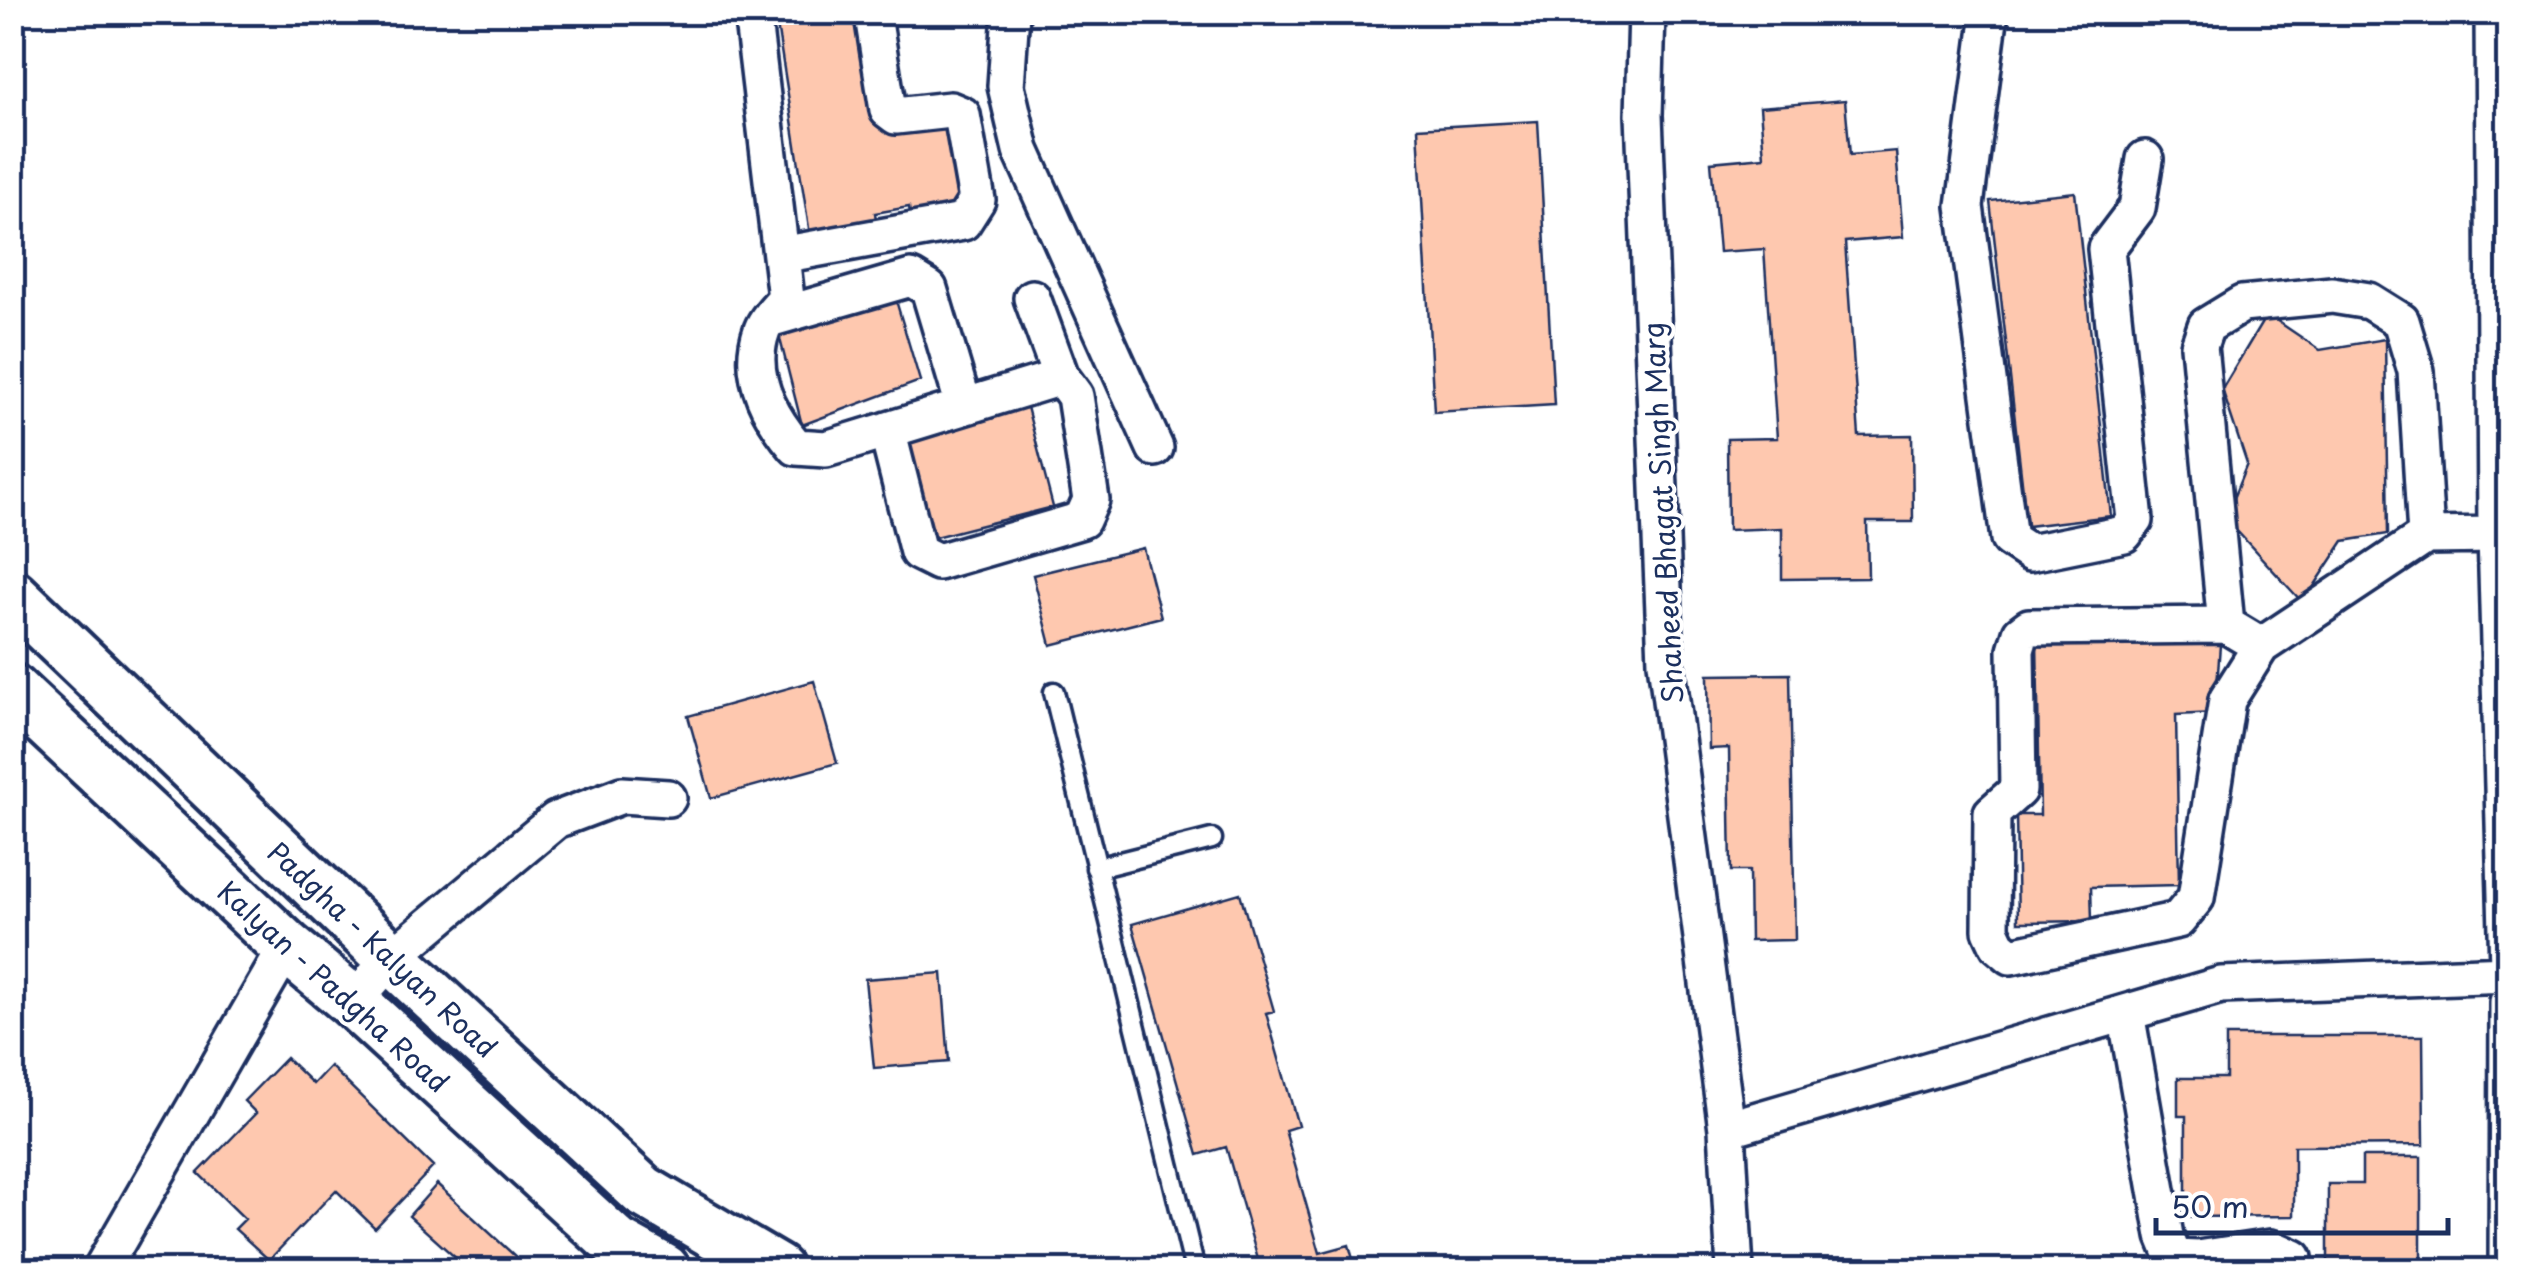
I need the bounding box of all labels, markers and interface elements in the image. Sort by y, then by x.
street label: Shaheed Bhagat Singh Marg [1631,321,1693,705]
street label: Padgha - Kalyan Road [258,831,508,1067]
street label: Kalyan - Padgha Road [208,870,460,1102]
scale bar [2156,1173,2448,1235]
text: 50 m [2171,1183,2249,1228]

